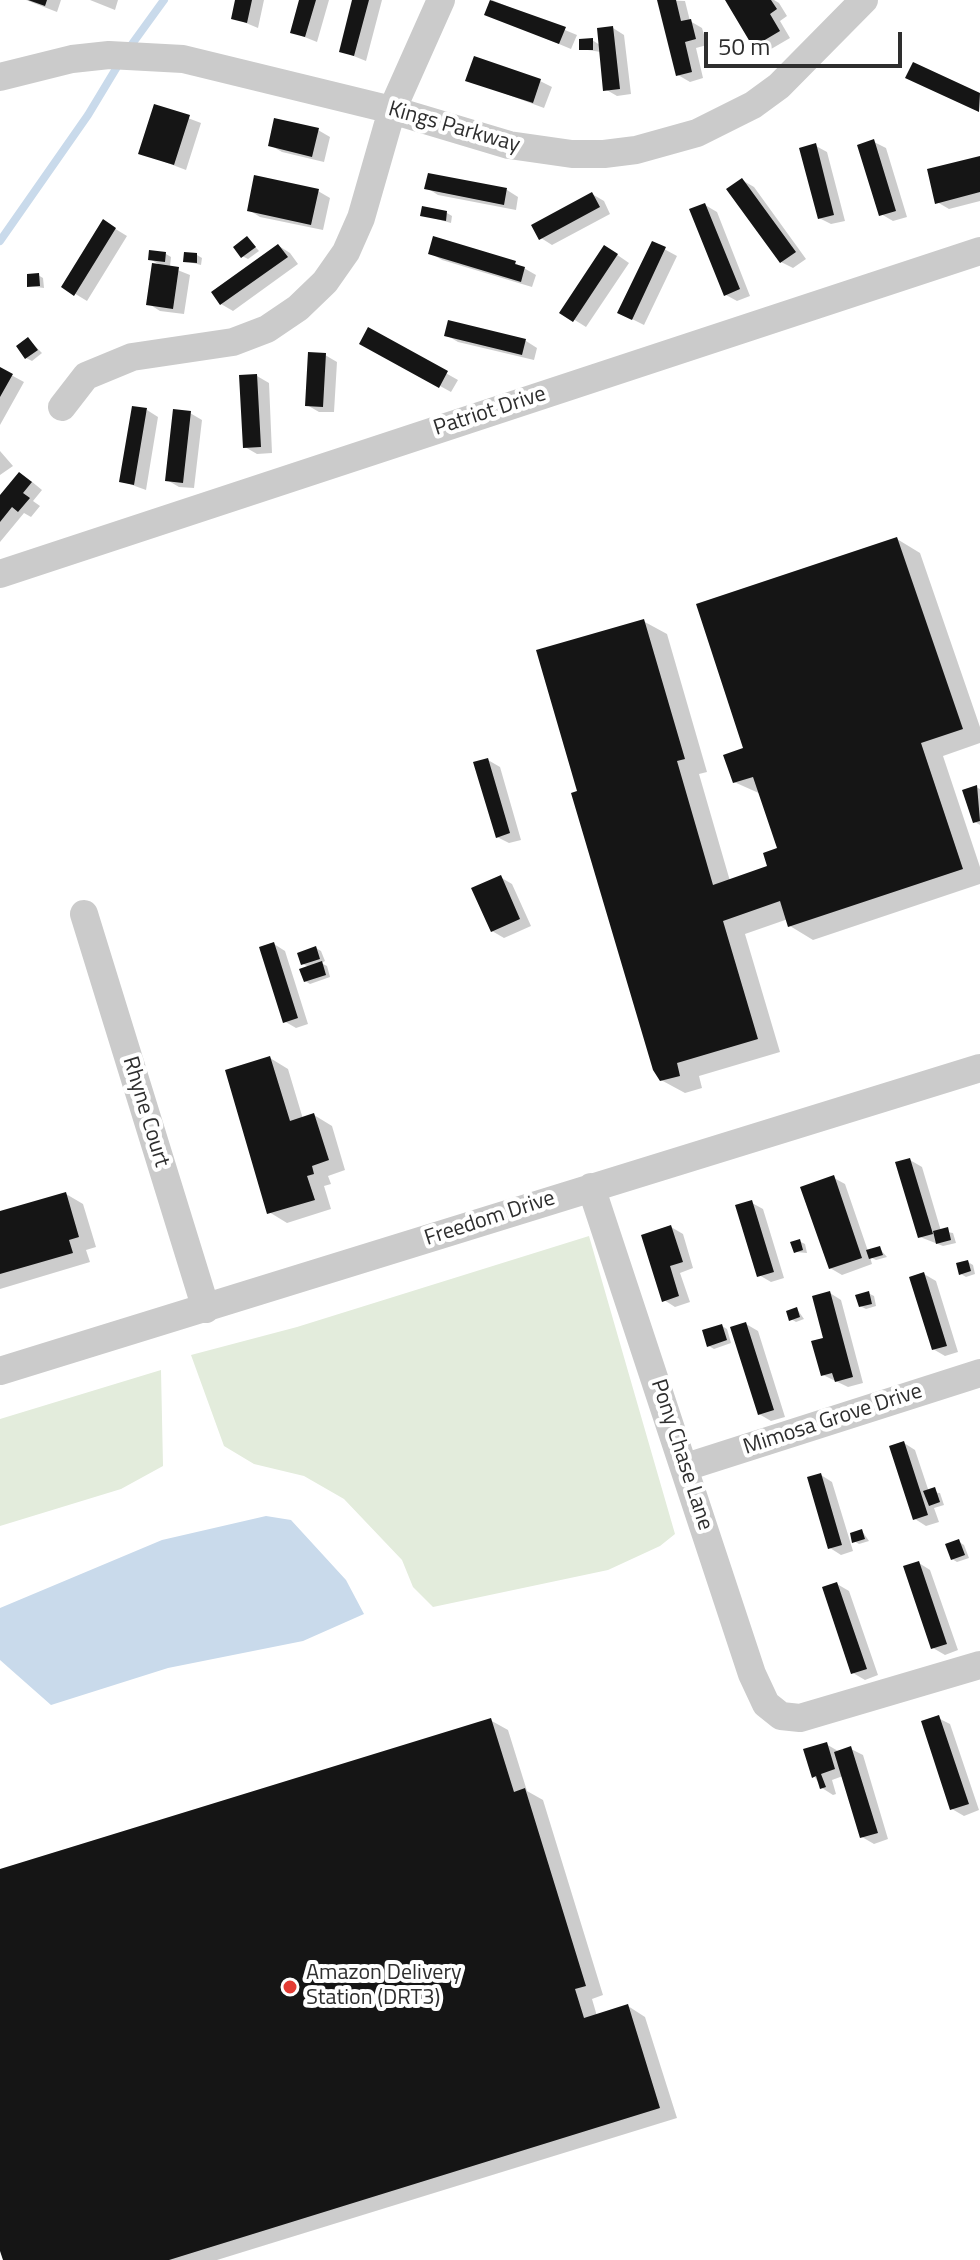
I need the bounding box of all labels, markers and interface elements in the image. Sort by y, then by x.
scale bar [708,16,906,66]
text: 50 m [718,28,770,64]
street label: Kings Parkway [385,97,523,159]
street label: Patriot Drive [431,381,549,443]
street label: Rhyne Court [116,1054,174,1170]
street label: Freedom Drive [422,1186,558,1252]
street label: Pony Chase Lane [644,1376,718,1534]
street label: Mimosa Grove Drive [740,1379,926,1461]
place label: Amazon Delivery Station (DRT3) [306,1961,462,2012]
marker: Amazon Delivery Station (DRT3) [281,1978,299,1996]

